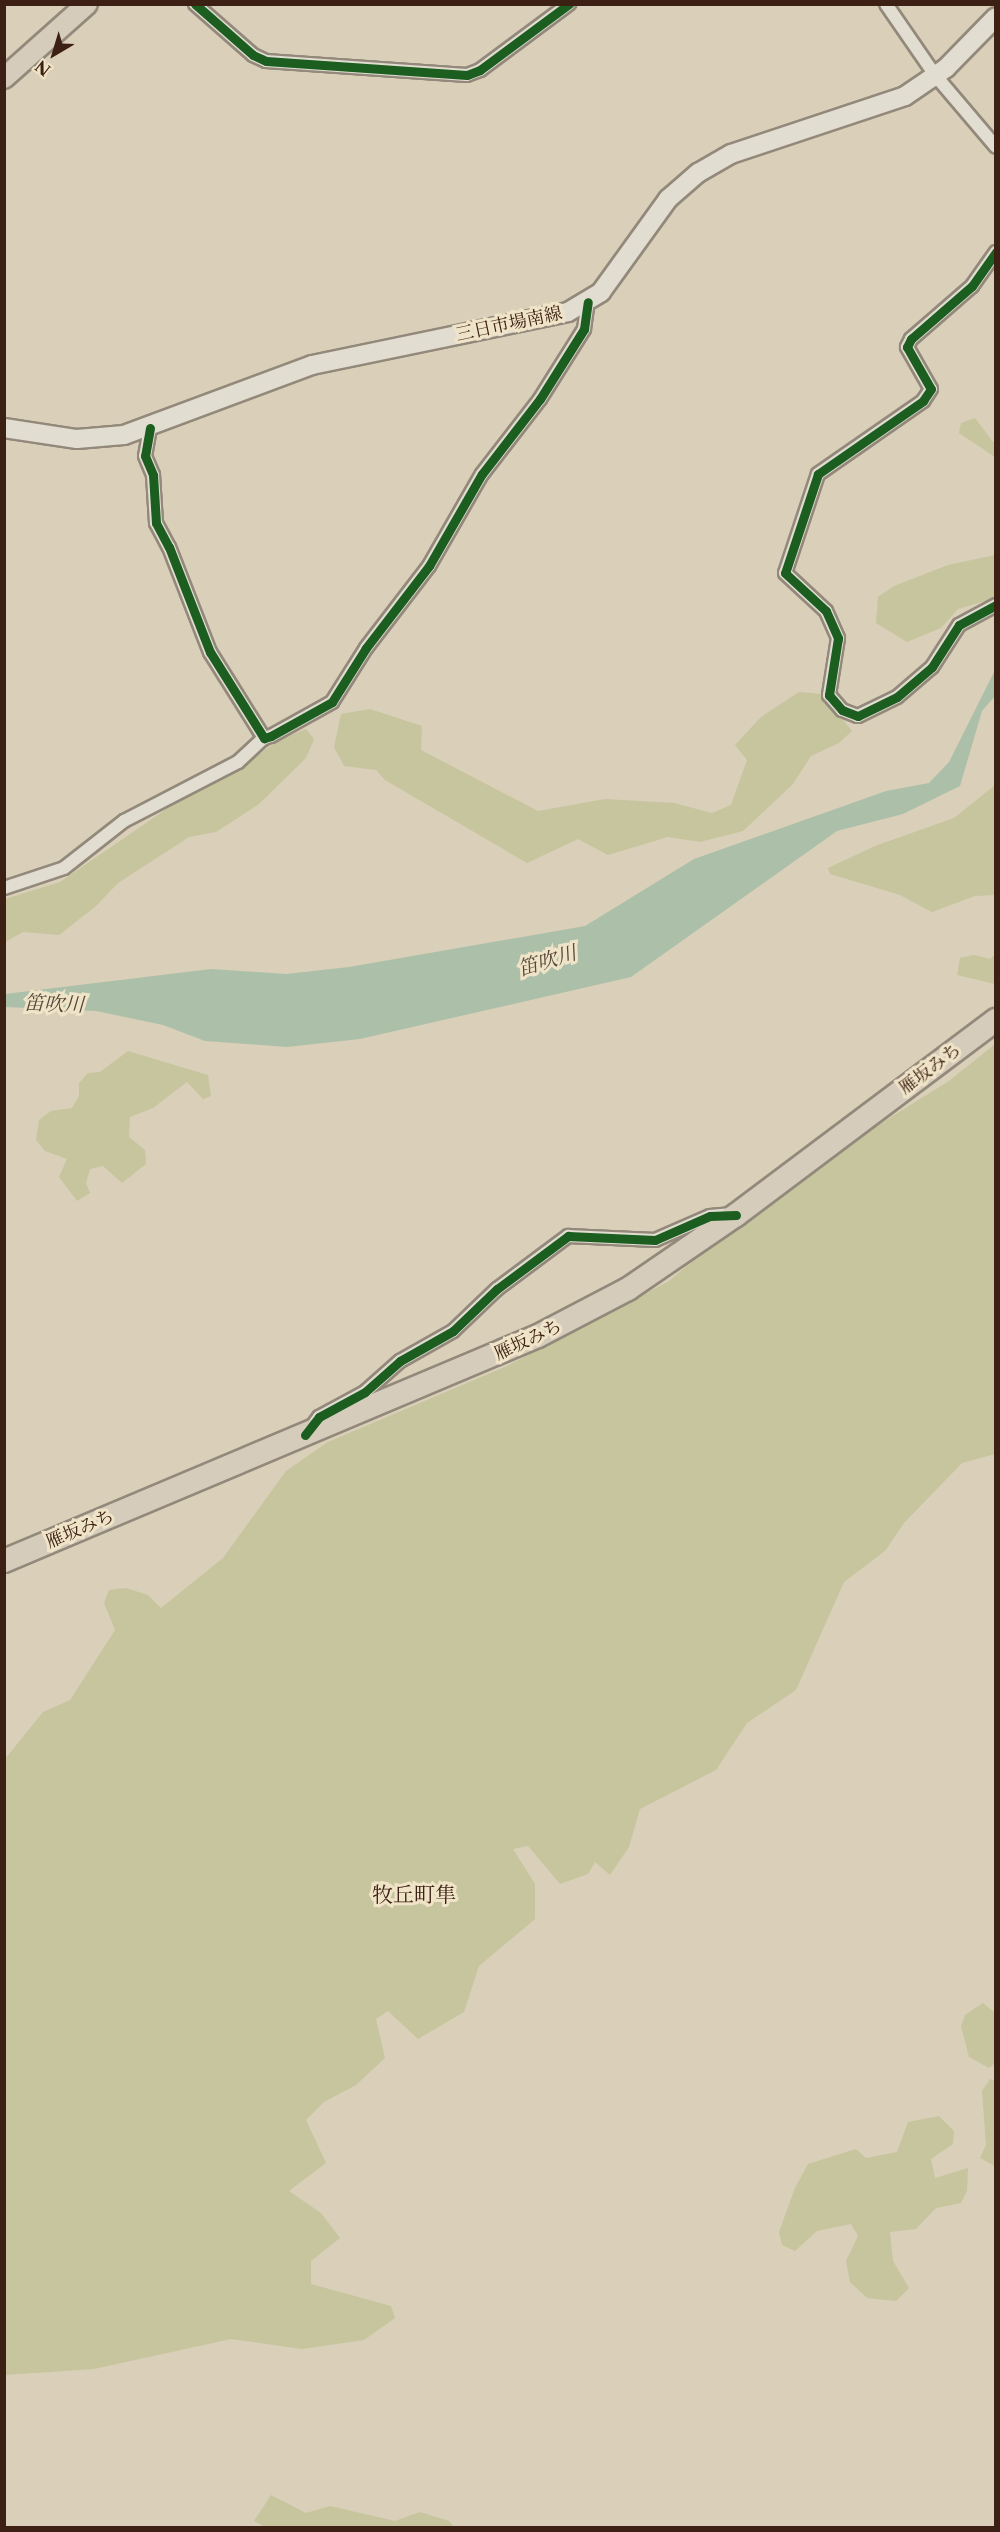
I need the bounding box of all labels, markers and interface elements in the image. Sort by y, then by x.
north arrow [24,24,84,84]
text: N [31,56,55,80]
street label: 三日市場南線 [454,302,564,346]
water label: 笛吹川 [515,941,579,981]
water label: 笛吹川 [24,991,84,1017]
street label: 雁坂みち [895,1039,965,1099]
street label: 雁坂みち [491,1315,565,1365]
street label: 雁坂みち [43,1505,117,1553]
district label: 牧丘町隼 [372,1882,456,1908]

